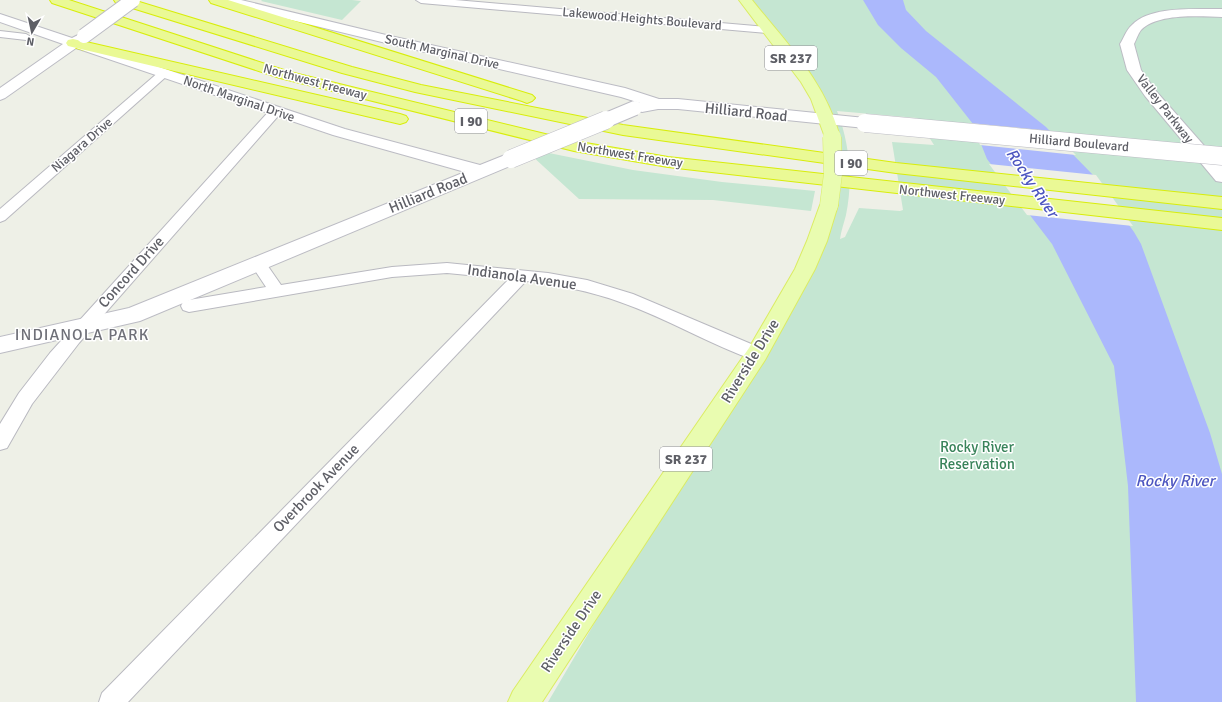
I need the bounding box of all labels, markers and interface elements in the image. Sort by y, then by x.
street label: Lakewood Heights Boulevard [562,4,723,34]
north arrow [12,12,52,52]
street label: South Marginal Drive [383,31,501,73]
text: N [26,34,35,48]
road number: SR 237 [765,46,817,70]
street label: Northwest Freeway [261,60,369,104]
street label: Valley Parkway [1133,71,1197,147]
street label: North Marginal Drive [181,72,297,126]
street label: Hilliard Road [704,99,788,125]
road number: I 90 [455,109,487,133]
street label: Niagara Drive [48,114,116,176]
street label: Hilliard Boulevard [1028,131,1130,155]
street label: Northwest Freeway [576,139,684,171]
water label: Rocky River [1002,145,1064,223]
road number: I 90 [835,151,867,175]
street label: Hilliard Road [386,169,470,217]
street label: Northwest Freeway [898,181,1006,209]
street label: Concord Drive [94,233,168,311]
street label: Indianola Avenue [466,260,578,294]
street label: Riverside Drive [717,316,783,406]
district label: INDIANOLA PARK [15,325,149,345]
park label: Rocky River Reservation [939,438,1015,473]
street label: Overbrook Avenue [269,440,363,536]
road number: SR 237 [660,447,712,471]
water label: Rocky River [1135,471,1217,491]
street label: Riverside Drive [537,586,605,676]

